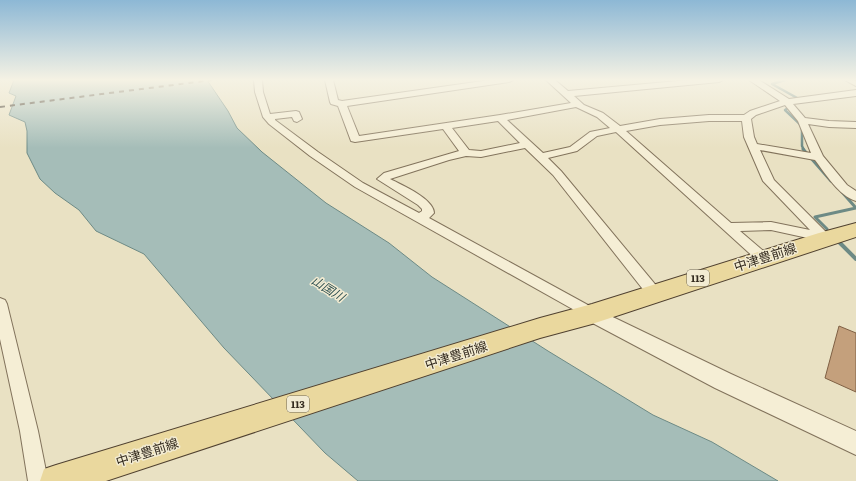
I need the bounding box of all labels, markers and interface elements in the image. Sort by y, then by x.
street label: 中津豊前線 [731,237,799,276]
road number: 113 [687,270,709,286]
water label: 山国川 [308,271,350,306]
street label: 中津豊前線 [422,335,490,374]
road number: 113 [287,396,309,412]
street label: 中津豊前線 [113,432,181,471]

